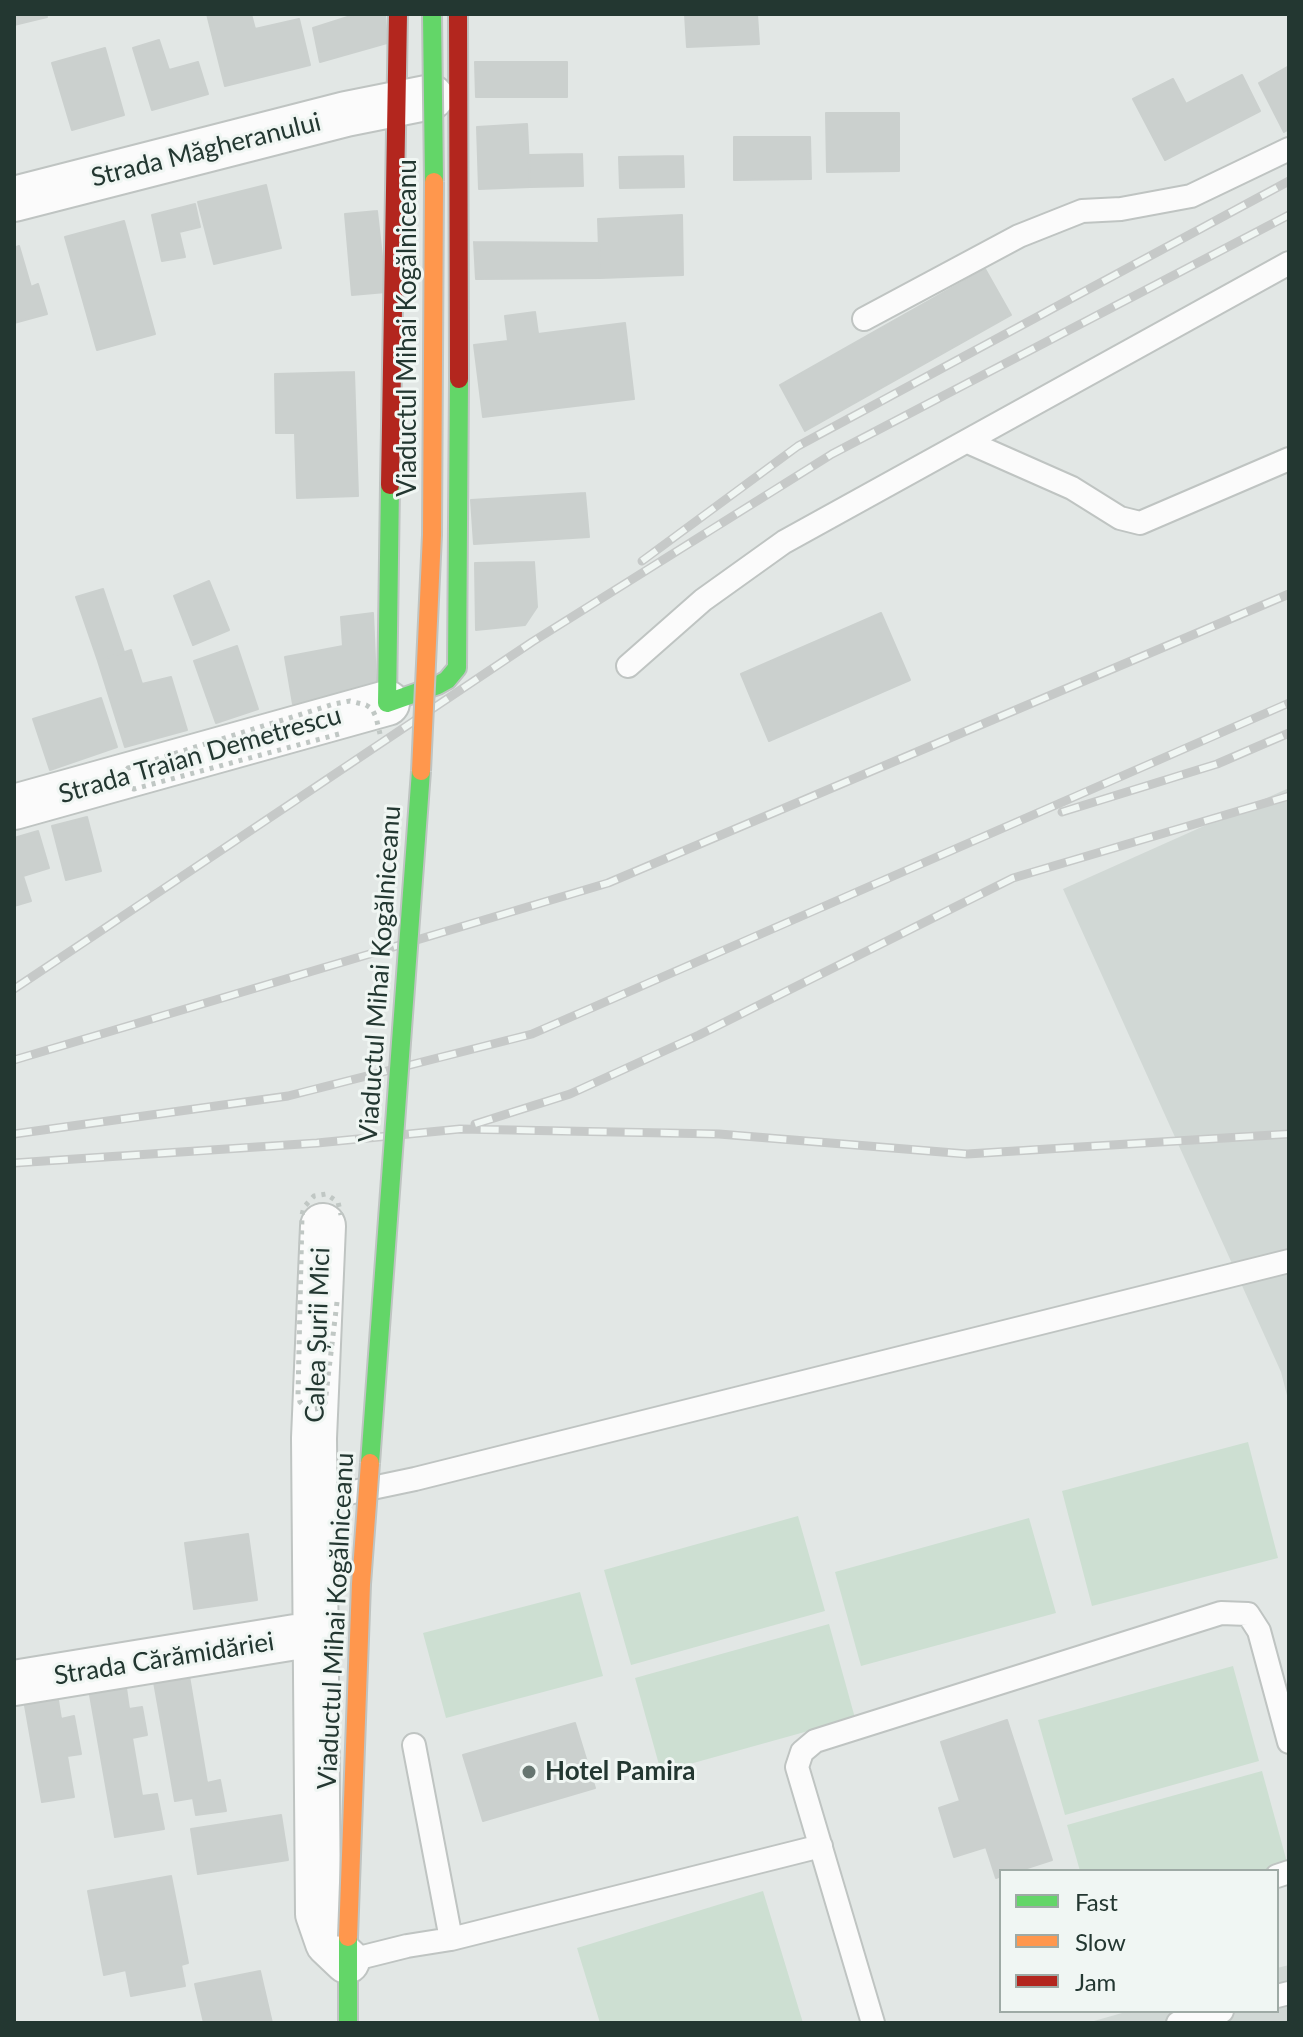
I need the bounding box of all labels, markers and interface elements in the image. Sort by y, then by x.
street label: Strada Măgheranului [88,106,324,194]
street label: Viaductul Mihai Kogălniceanu [392,159,424,497]
street label: Strada Traian Demetrescu [55,700,345,810]
street label: Viaductul Mihai Kogălniceanu [353,805,407,1143]
street label: Calea Șurii Mici [299,1247,337,1423]
street label: Viaductul Mihai Kogălniceanu [312,1452,360,1790]
street label: Strada Cărămidăriei [52,1626,276,1692]
place label: Hotel Pamira [545,1756,696,1788]
marker: Hotel Pamira [520,1763,538,1781]
legend [999,1869,1279,2013]
text: Fast [1075,1887,1118,1916]
text: Slow [1075,1927,1126,1956]
text: Jam [1075,1967,1116,1996]

